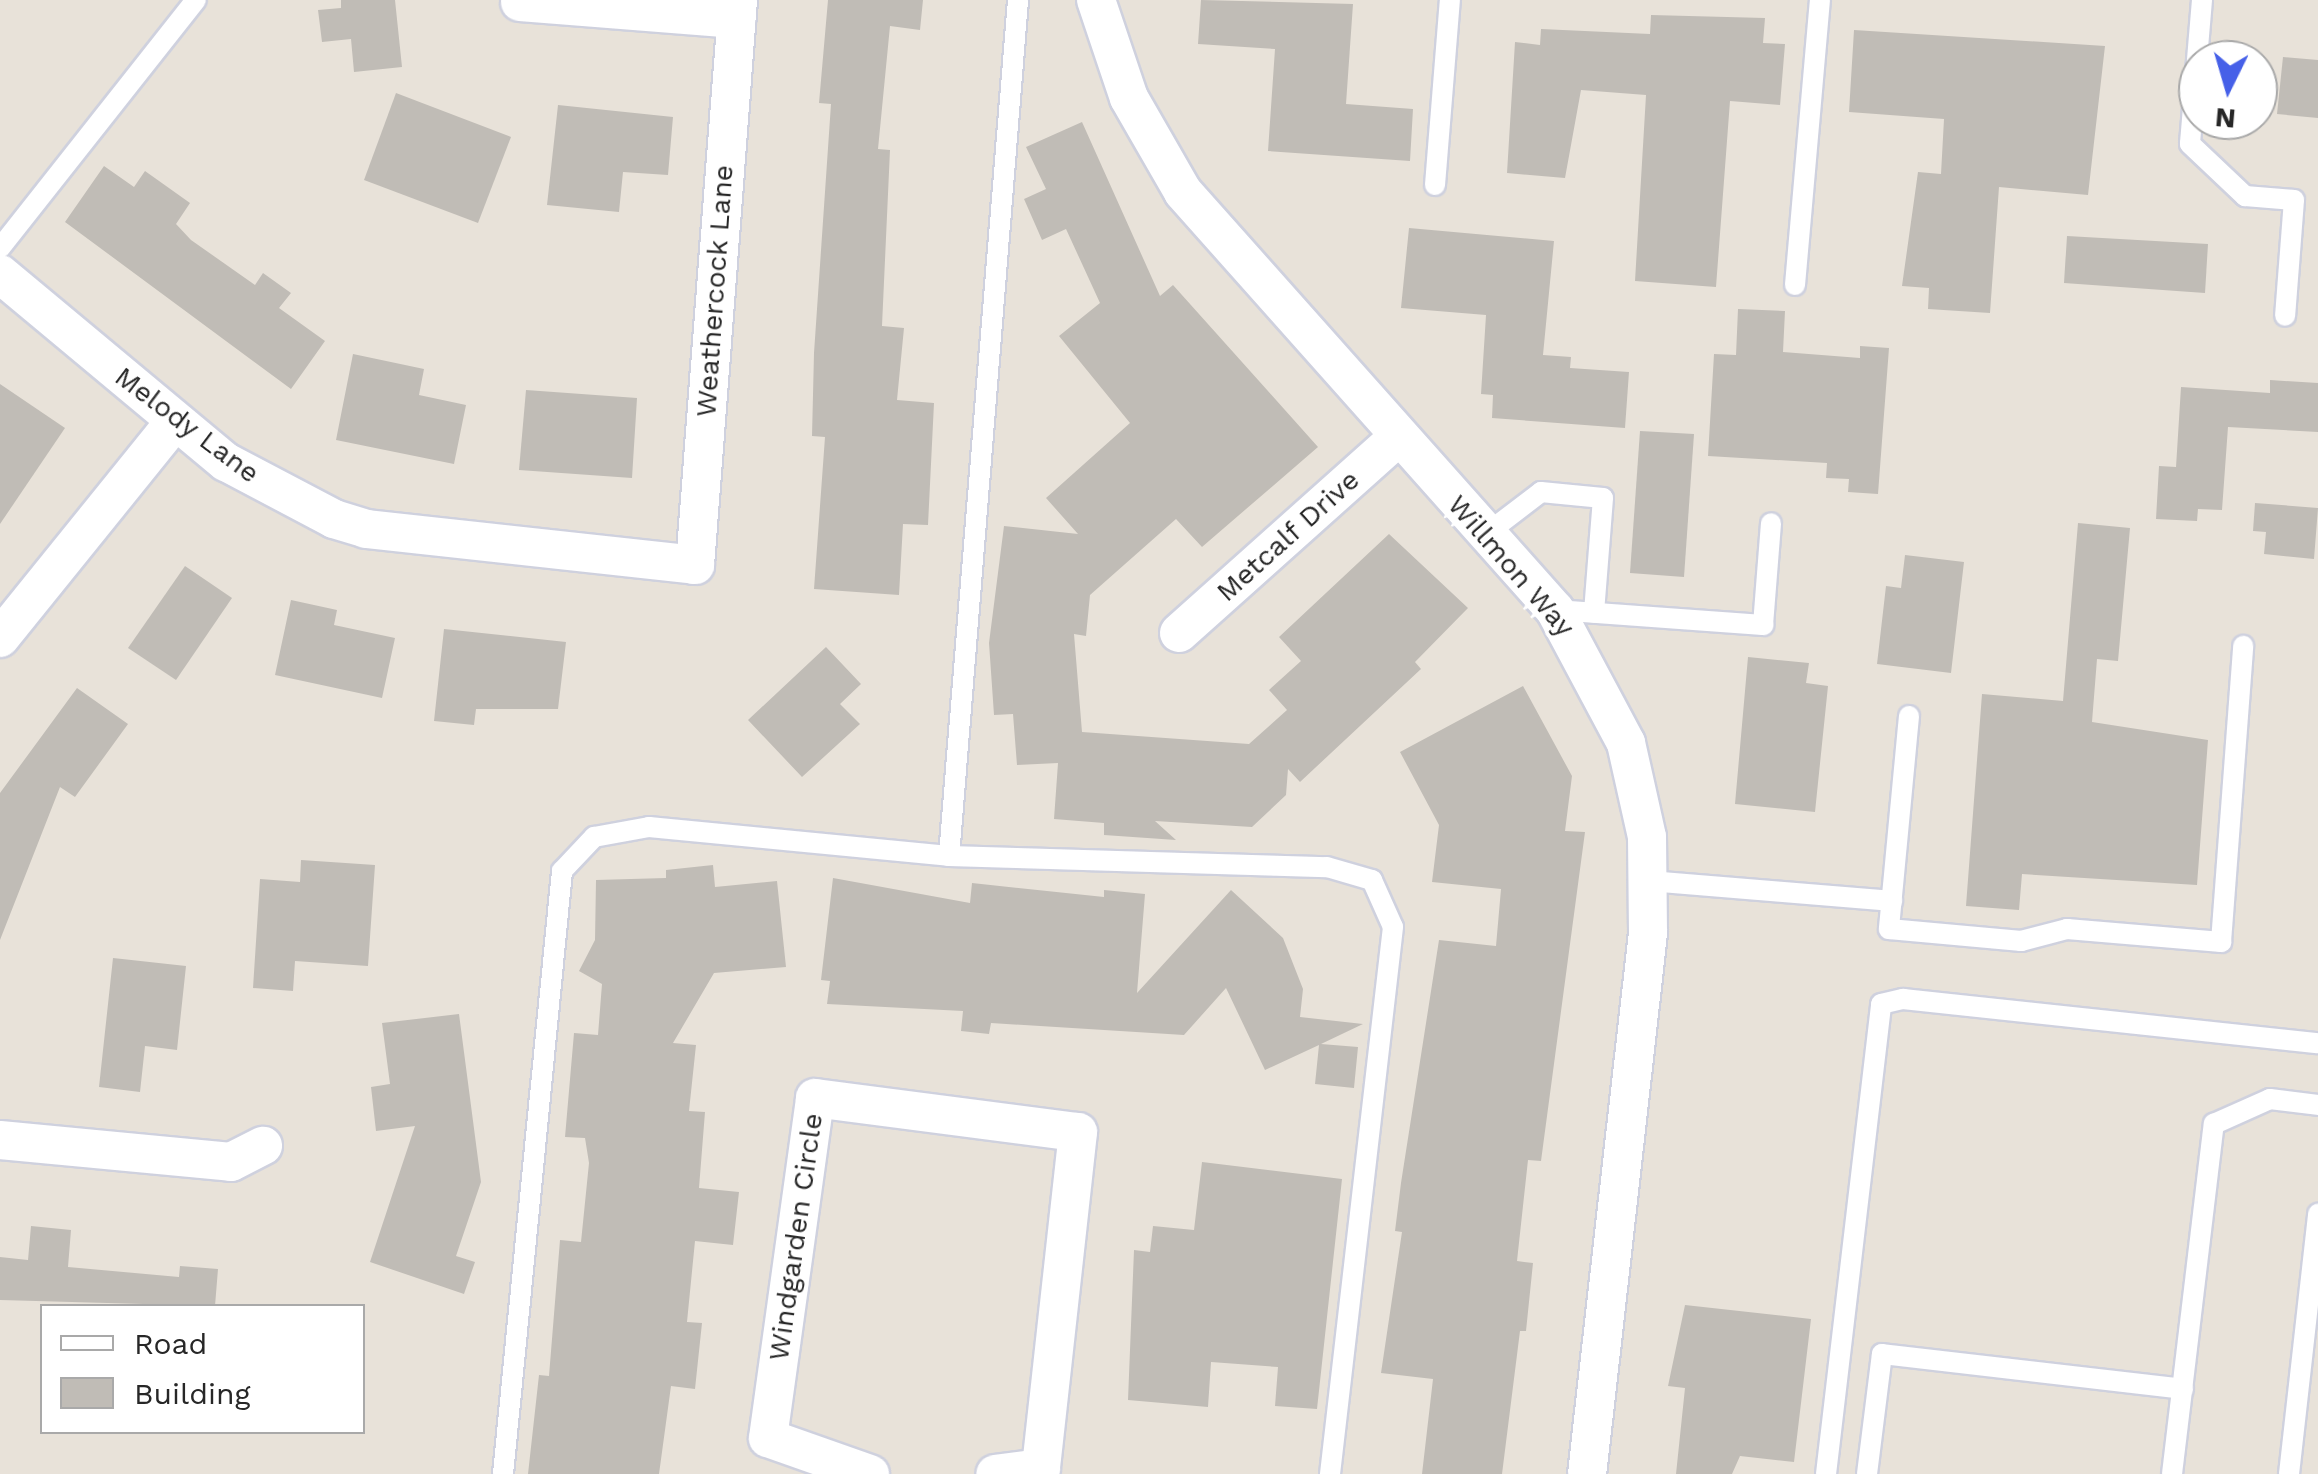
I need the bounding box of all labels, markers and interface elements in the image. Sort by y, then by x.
north arrow [2178,40,2278,140]
text: N [2214,101,2237,136]
street label: Weathercock Lane [689,164,741,418]
street label: Melody Lane [108,360,266,490]
street label: Metcalf Drive [1209,463,1367,609]
street label: Willmon Way [1440,488,1582,644]
street label: Windgarden Circle [762,1111,830,1363]
legend [40,1304,365,1434]
text: Road [134,1326,207,1361]
text: Building [134,1376,251,1411]

